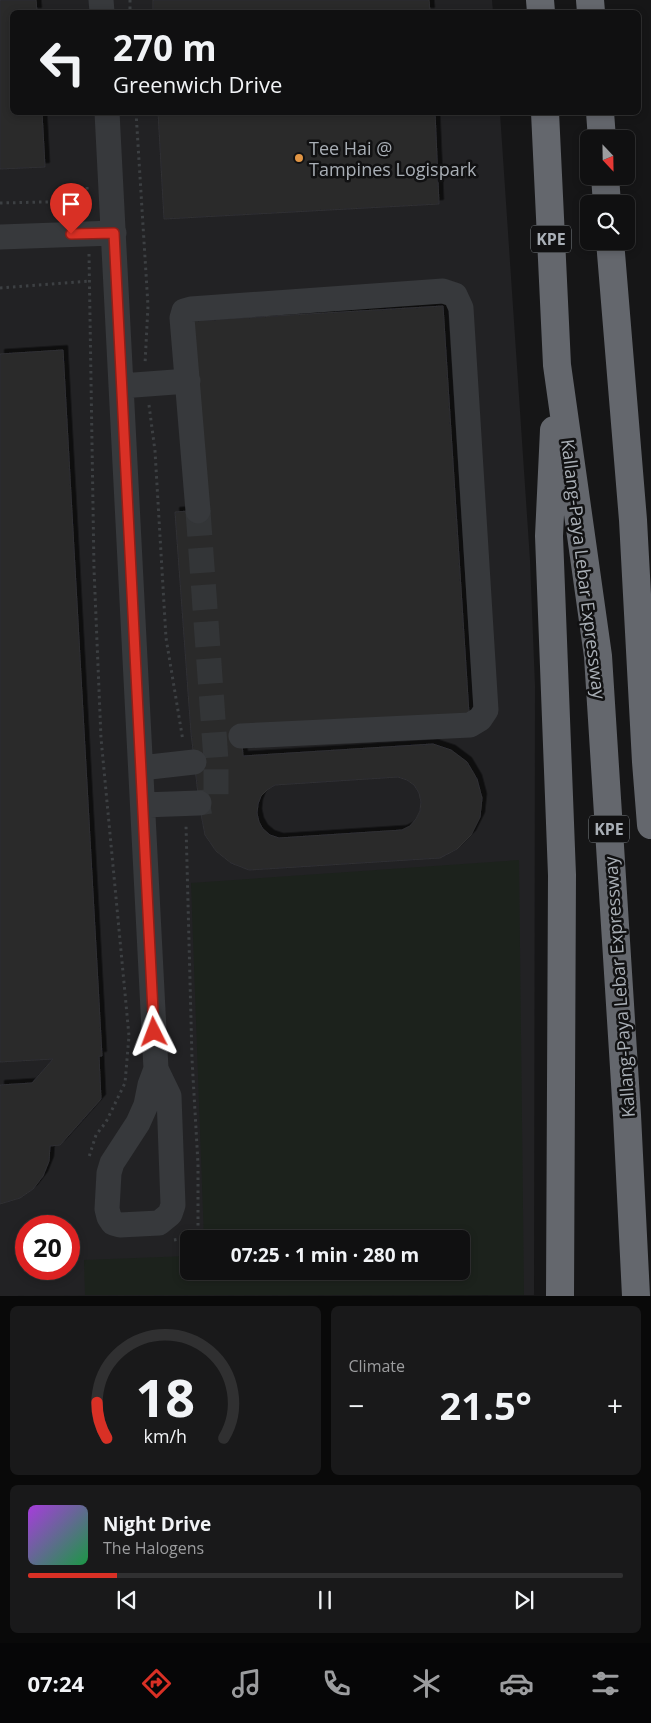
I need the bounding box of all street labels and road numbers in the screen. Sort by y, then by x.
road number: KPE [531,225,571,252]
street label: Kallang-Paya Lebar Expressway [556,438,612,701]
road number: KPE [589,816,629,842]
street label: Kallang-Paya Lebar Expressway [598,855,640,1118]

